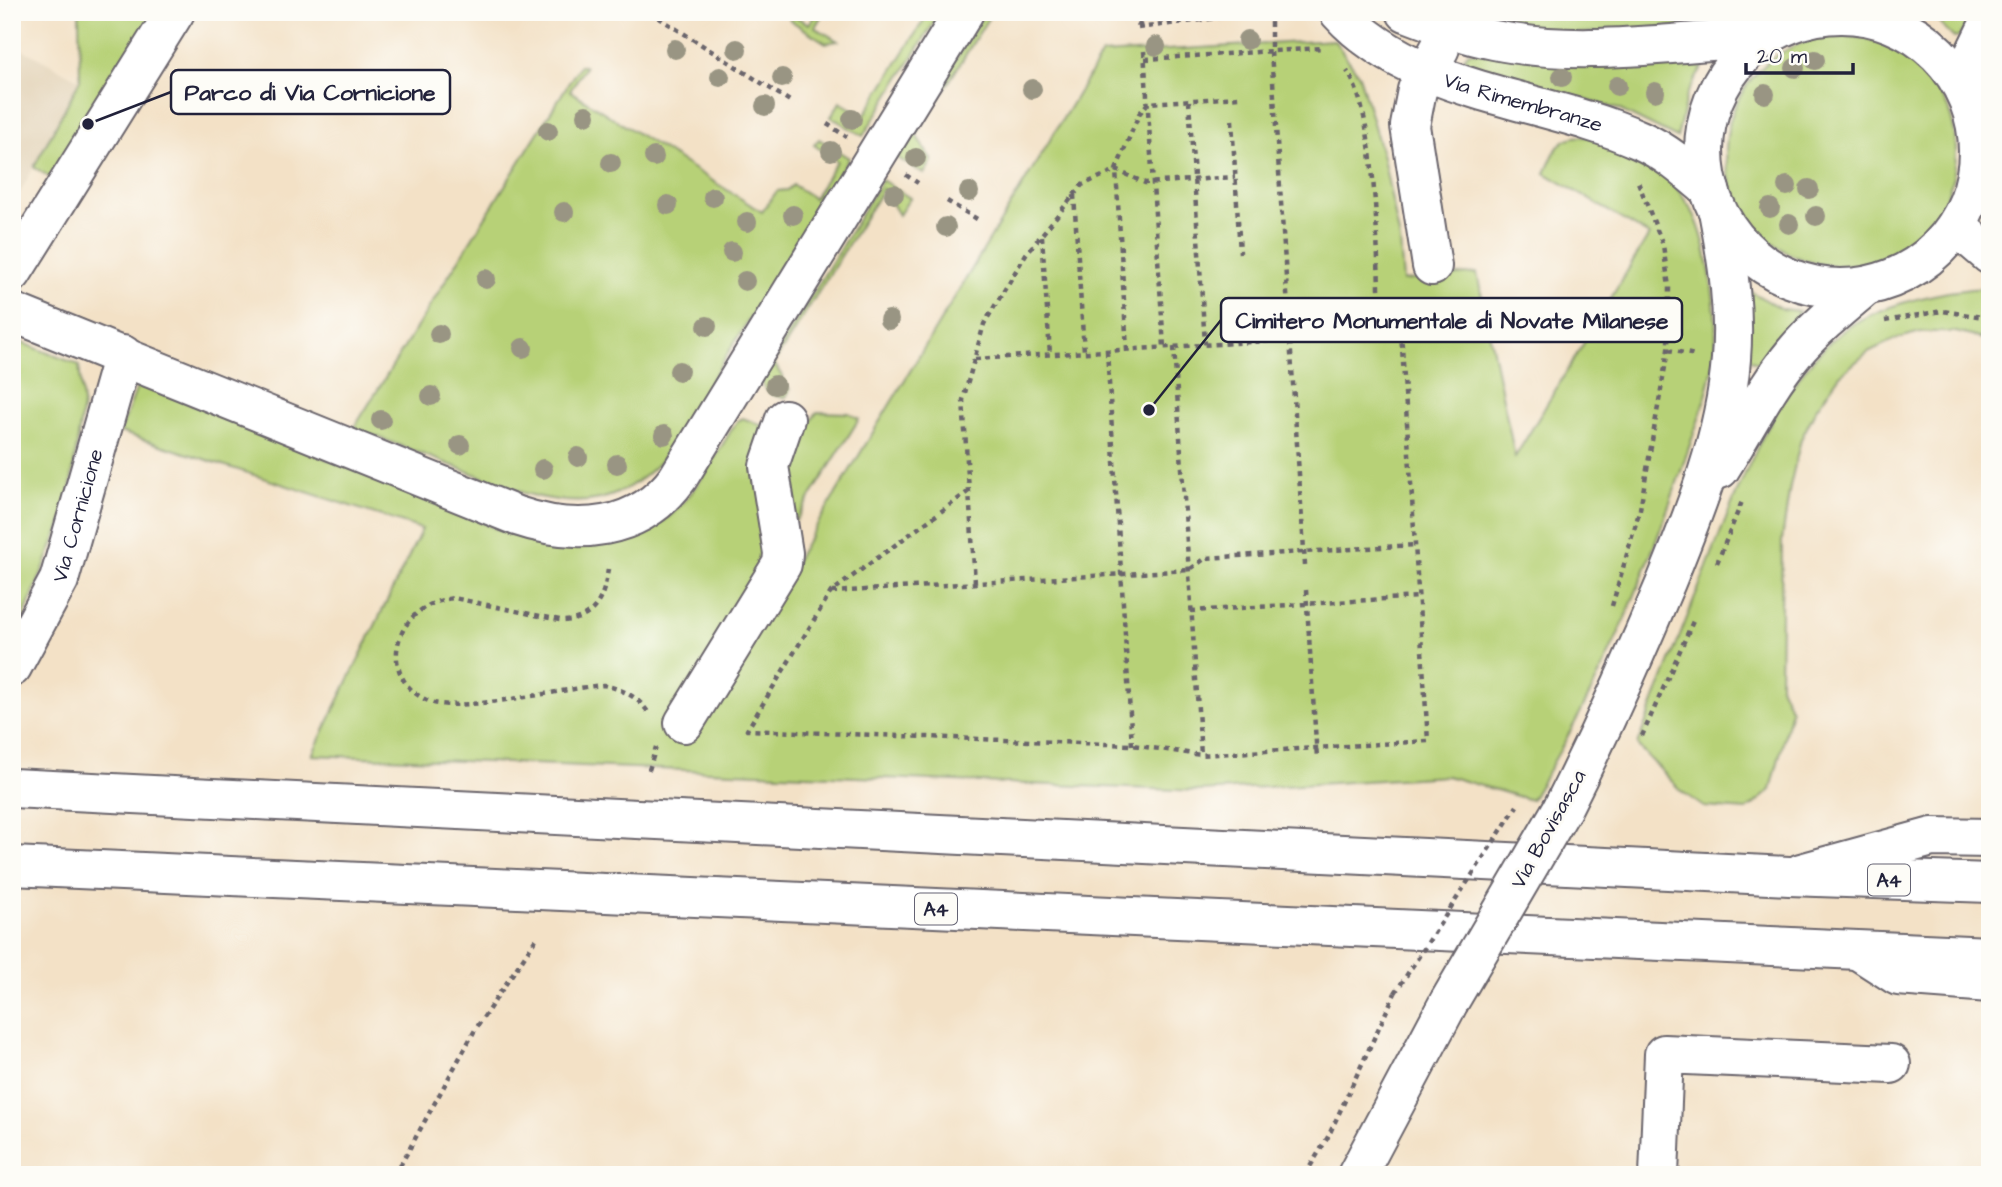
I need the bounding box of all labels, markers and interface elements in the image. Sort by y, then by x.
scale bar [1746,32,1853,76]
text: 20 m [1757,42,1808,71]
street label: Via Rimembranze [1439,65,1606,140]
callout: Parco di Via Cornicione [171,70,450,114]
text: Parco di Via Cornicione [185,77,436,109]
callout: Cimitero Monumentale di Novate Milanese [1221,298,1682,342]
text: Cimitero Monumentale di Novate Milanese [1235,305,1669,337]
street label: Via Cornicione [45,445,111,586]
street label: Via Bovisasca [1504,764,1593,894]
road number: A4 [1868,864,1910,895]
road number: A4 [915,894,957,925]

